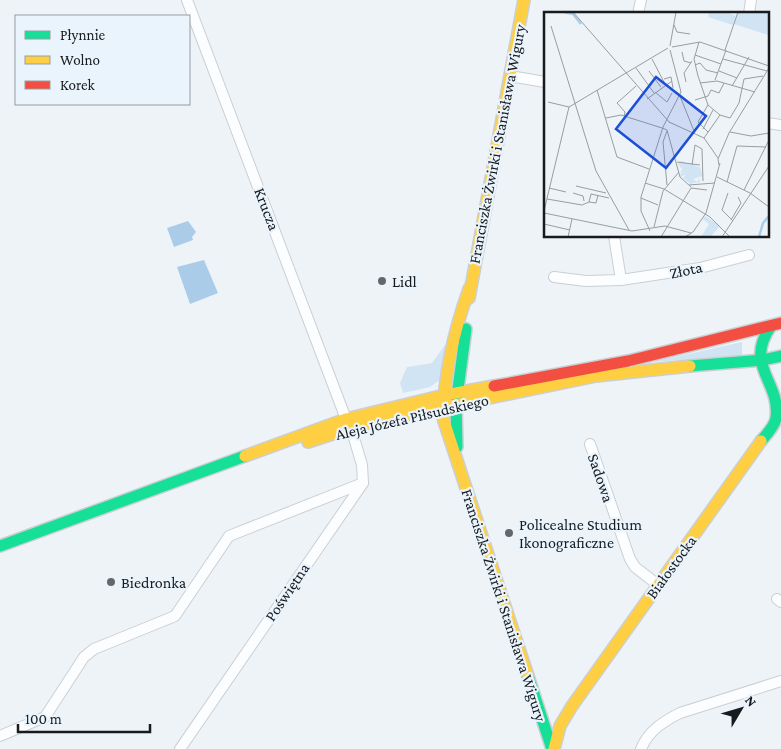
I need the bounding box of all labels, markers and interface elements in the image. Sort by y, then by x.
inset map [544,12,768,238]
legend [15,15,190,105]
street label: Franciszka Żwirki i Stanisława Wigury [465,22,530,265]
text: Płynnie [60,27,106,44]
text: Wolno [60,52,100,68]
text: Korek [60,77,95,93]
street label: Krucza [251,185,283,233]
street label: Złota [668,258,705,282]
place label: Lidl [392,273,417,290]
marker: Lidl [376,275,388,287]
street label: Aleja Józefa Piłsudskiego [334,391,491,444]
street label: Sadowa [585,451,617,505]
street label: Franciszka Żwirki i Stanisława Wigury [457,487,550,724]
place label: Policealne Studium Ikonograficzne [519,516,642,552]
marker: Policealne Studium Ikonograficzne [503,527,515,539]
street label: Białostocka [643,532,700,602]
street label: Poświętna [261,559,314,625]
place label: Biedronka [121,574,187,591]
marker: Biedronka [105,576,117,588]
north arrow [716,684,766,734]
text: N [742,692,761,710]
scale bar [18,702,150,734]
text: 100 m [25,711,62,727]

